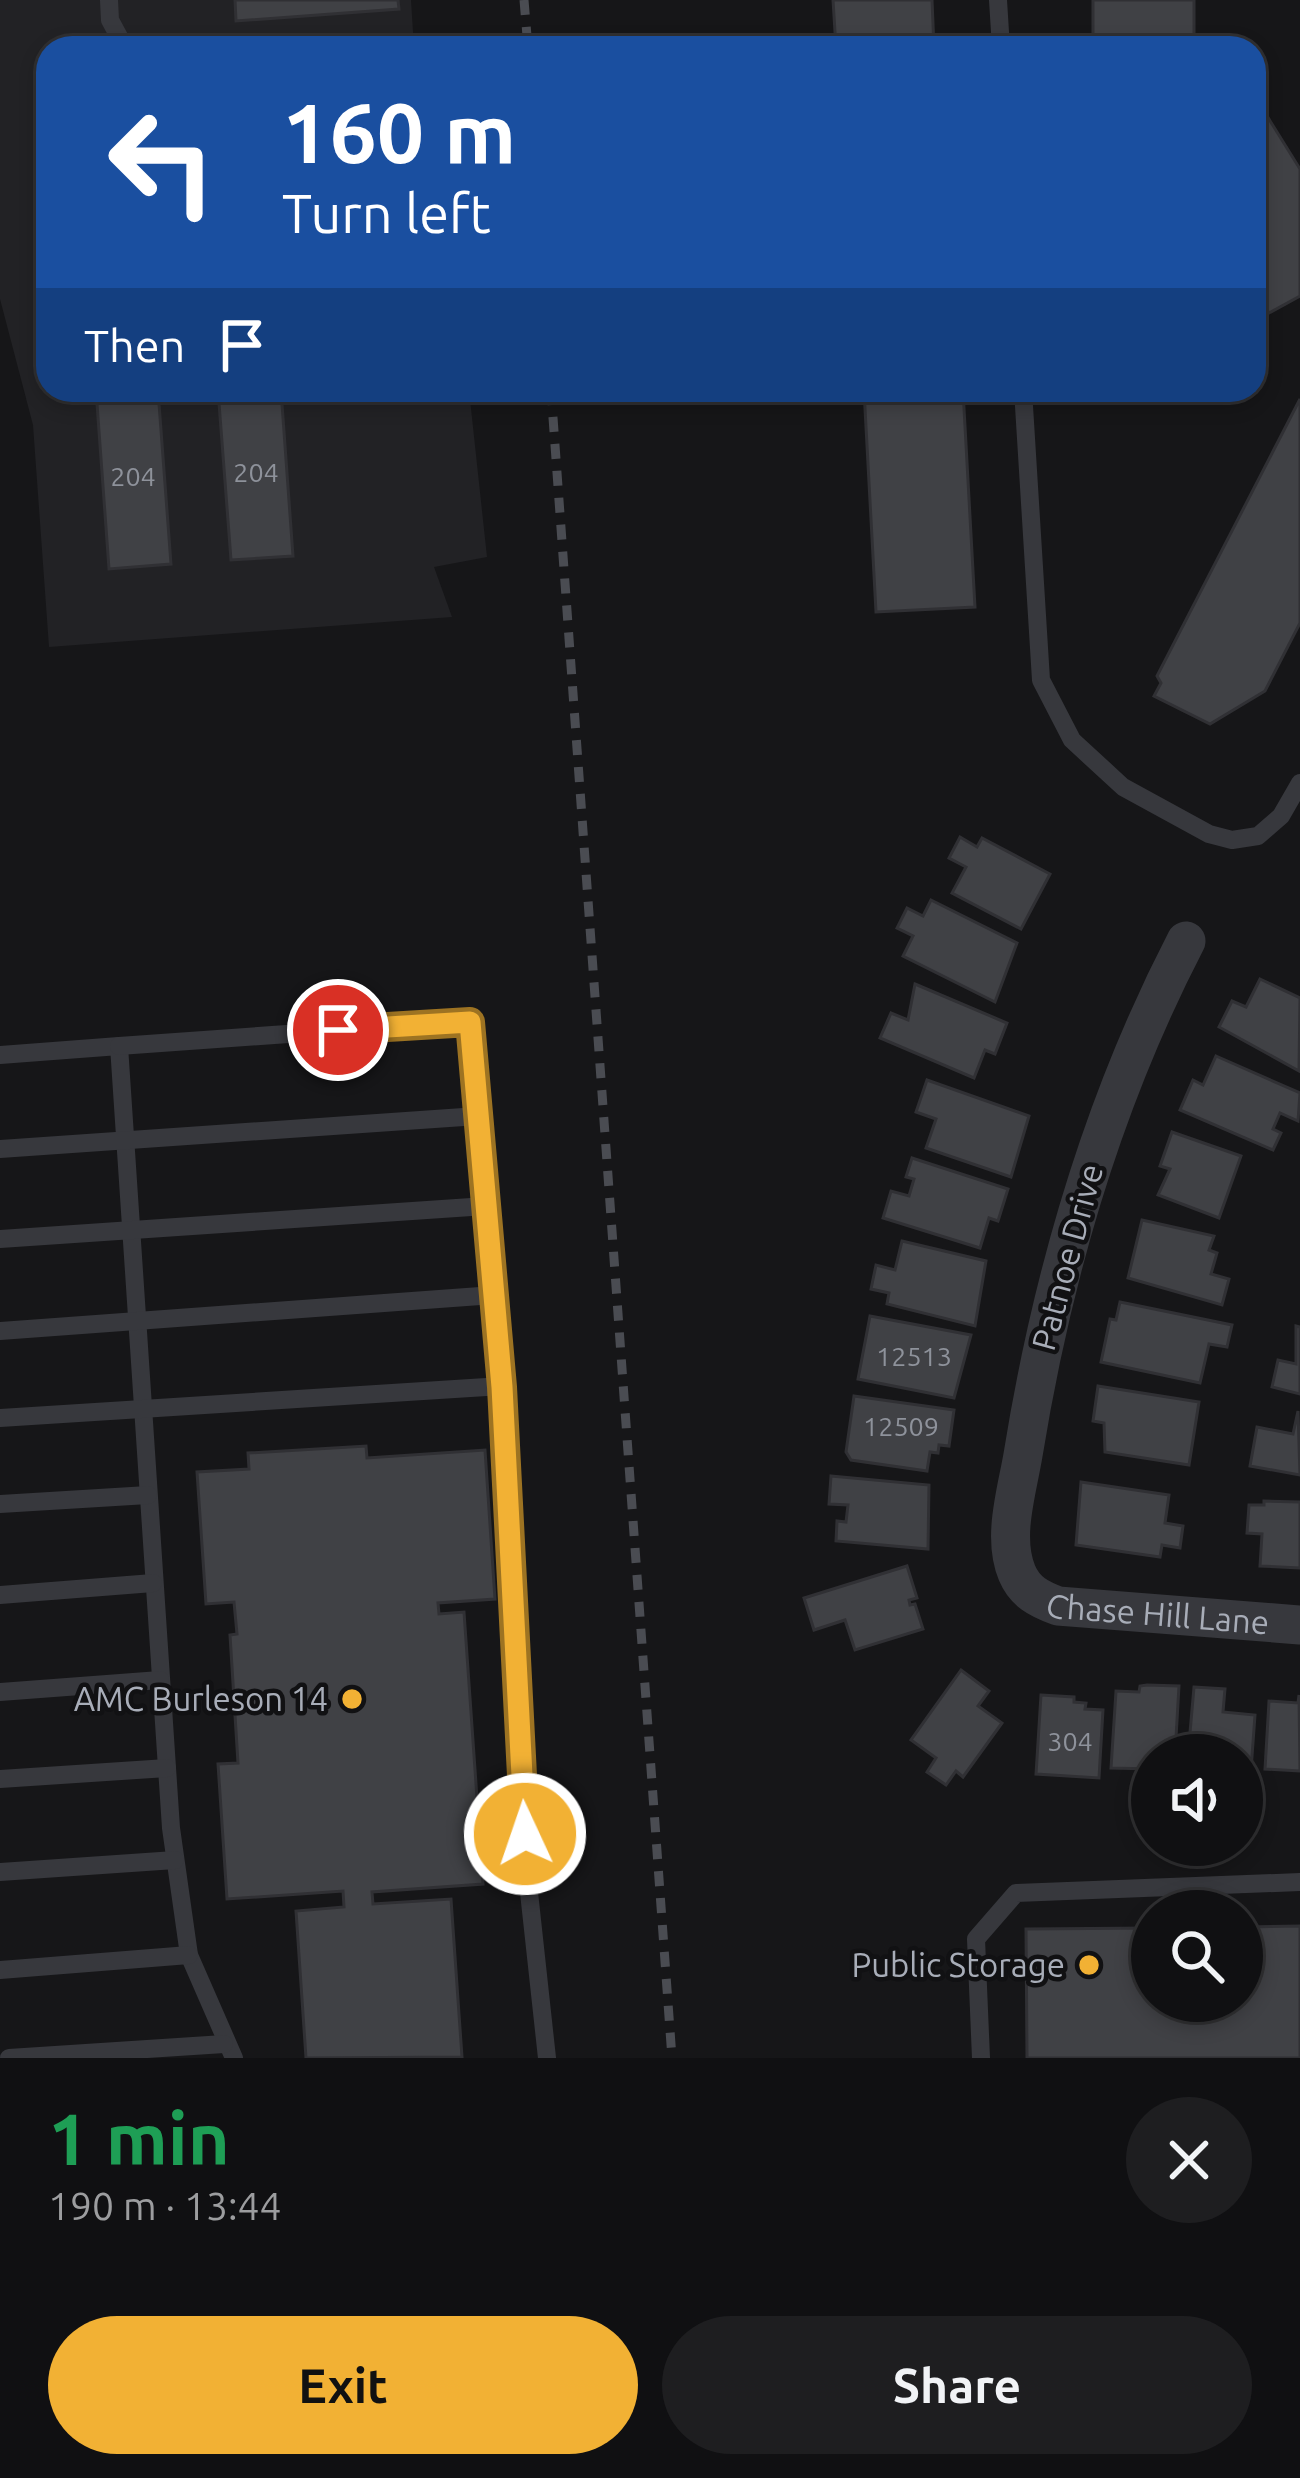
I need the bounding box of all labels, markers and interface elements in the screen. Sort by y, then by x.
icon: left [84,84,240,240]
text: 160 m [282,85,516,179]
text: Turn left [282,183,491,243]
icon: arrive [209,312,275,378]
text: Then [84,320,185,371]
house number: 204 [233,457,279,487]
house number: 204 [110,461,156,491]
pin [287,979,389,1081]
icon: arrive [305,997,371,1063]
street label: Patnoe Drive [1024,1160,1109,1354]
house number: 12513 [876,1341,952,1371]
house number: 12509 [863,1411,939,1441]
street label: Chase Hill Lane [1041,1584,1271,1641]
place label: AMC Burleson 14 [74,1680,328,1717]
marker: AMC Burleson 14 [339,1686,365,1712]
house number: 304 [1047,1726,1093,1756]
map controls [1131,1734,1263,2022]
button: sound [1131,1734,1263,1866]
position arrow [462,1771,588,1897]
button: search [1131,1890,1263,2022]
place label: Public Storage [851,1946,1065,1983]
marker: Public Storage [1076,1952,1102,1978]
button: close [1126,2097,1252,2223]
text: 1 min [48,2098,230,2179]
text: 190 m · 13:44 [48,2184,282,2227]
button: Exit [48,2316,638,2454]
button: Share [662,2316,1252,2454]

